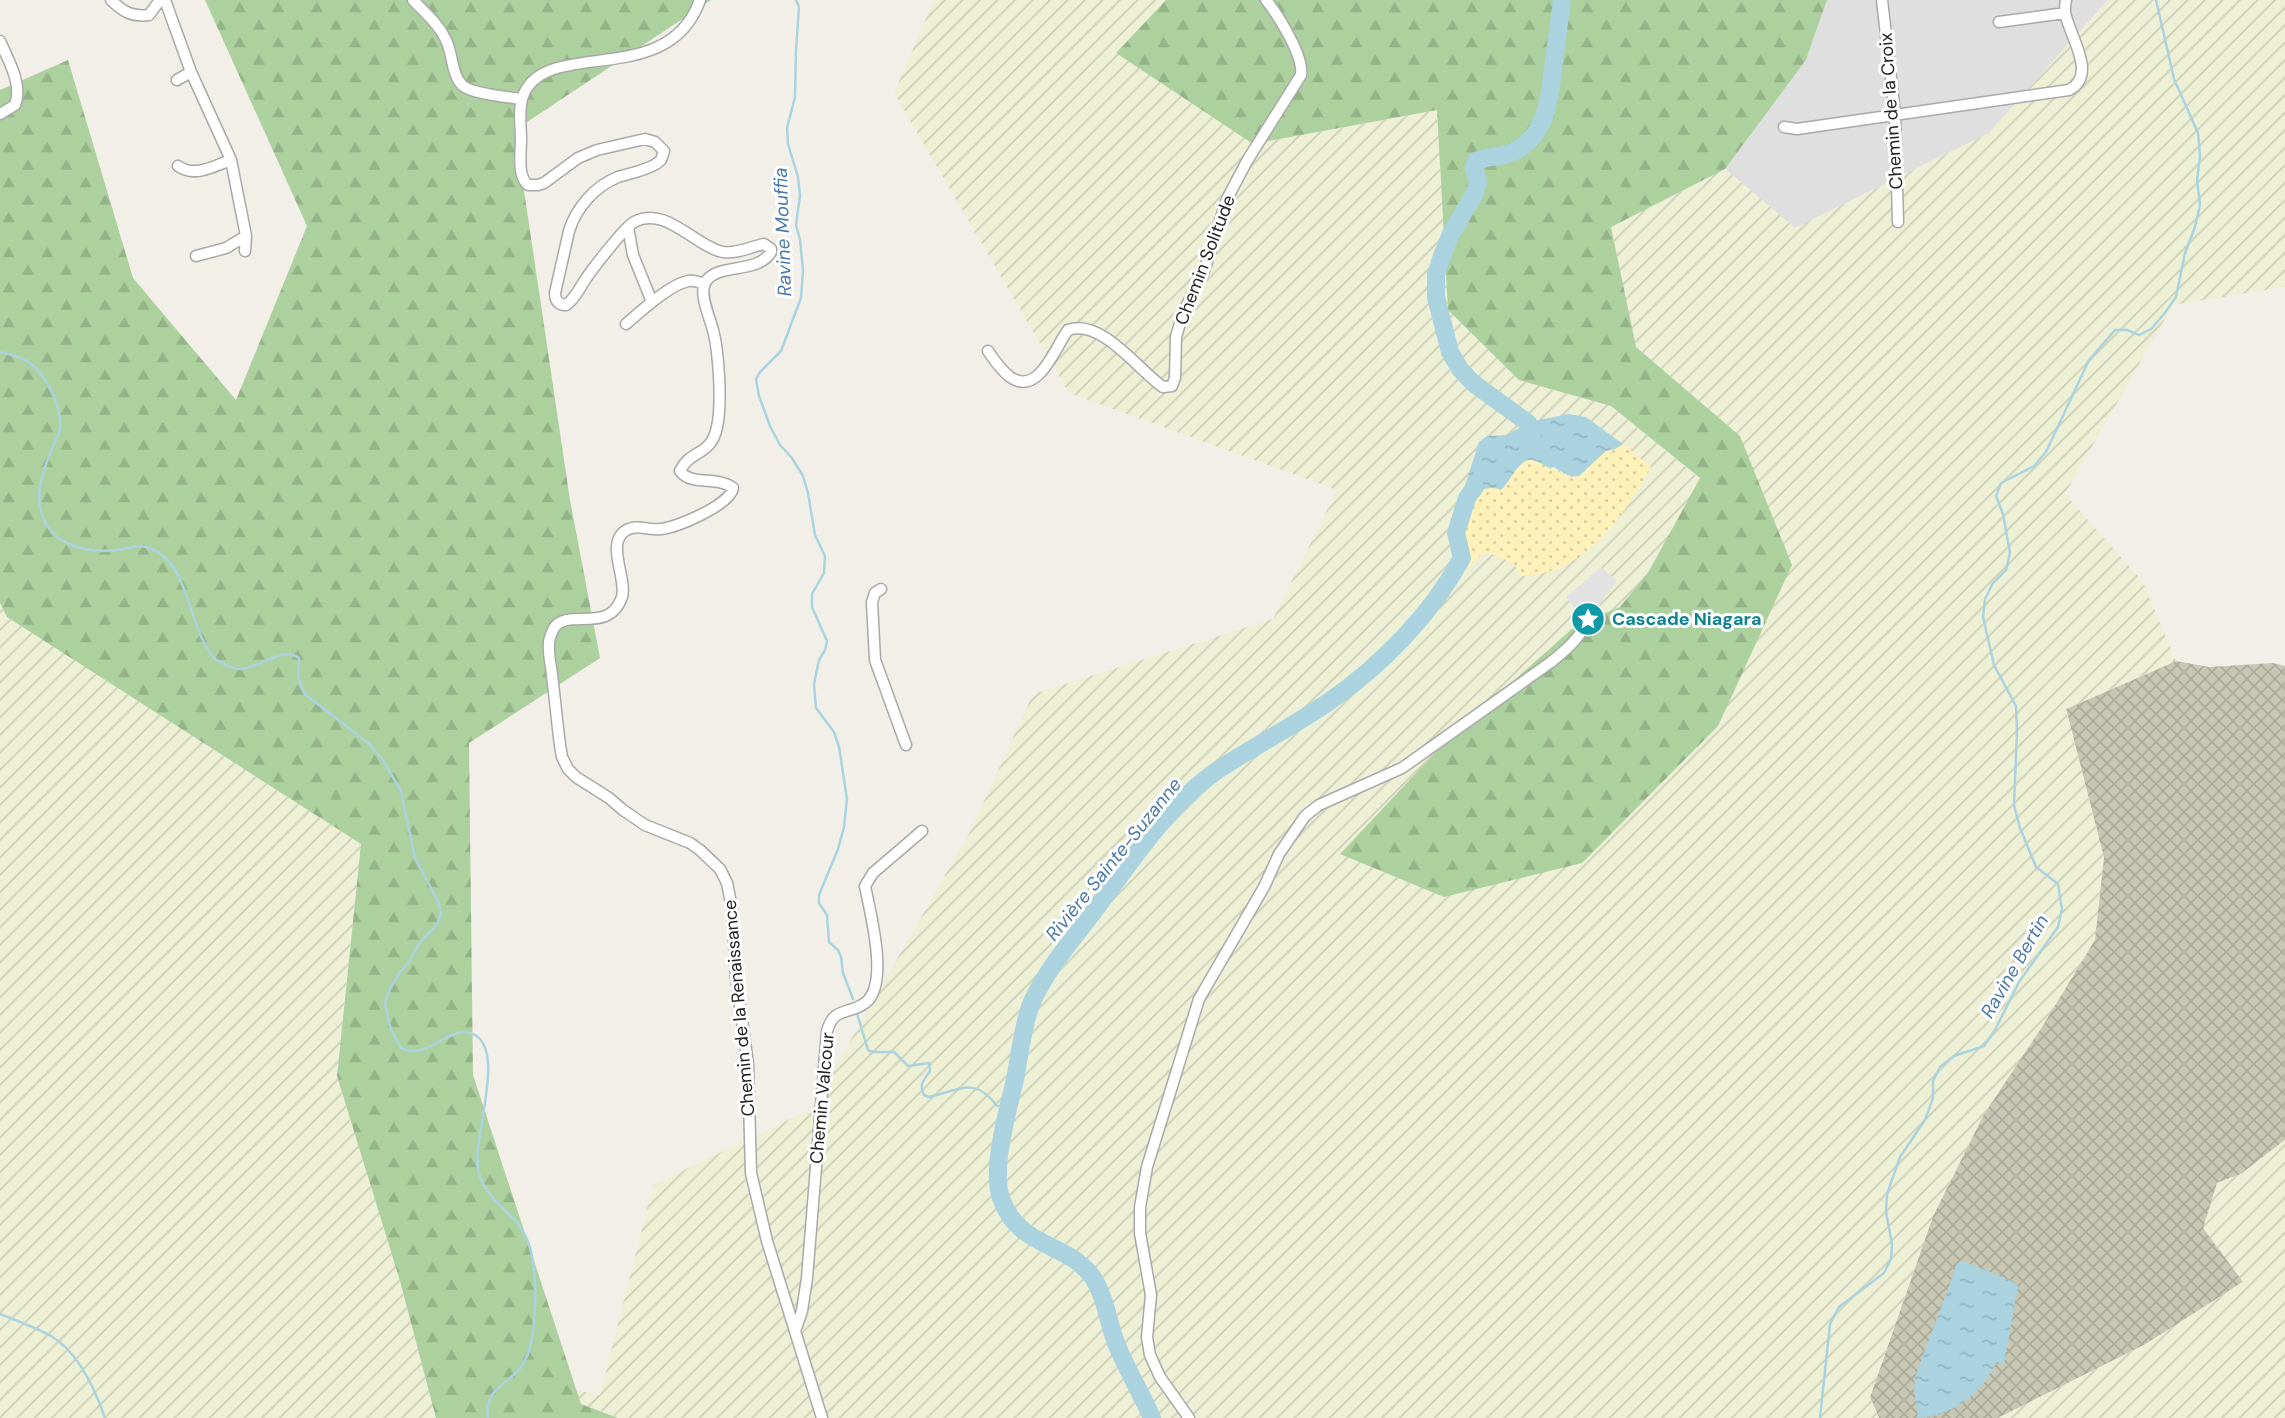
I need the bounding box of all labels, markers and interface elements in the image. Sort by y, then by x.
street label: Chemin de la Croix [1874,32,1908,190]
water label: Ravine Mouffia [768,167,797,297]
street label: Chemin Solitude [1169,192,1241,328]
place icon: Cascade Niagara [1569,600,1607,638]
place label: Cascade Niagara [1612,607,1762,631]
water label: Rivière Sainte-Suzanne [1040,772,1187,946]
street label: Chemin de la Renaissance [718,899,760,1117]
water label: Ravine Bertin [1975,910,2054,1023]
street label: Chemin Valcour [804,1031,840,1165]

